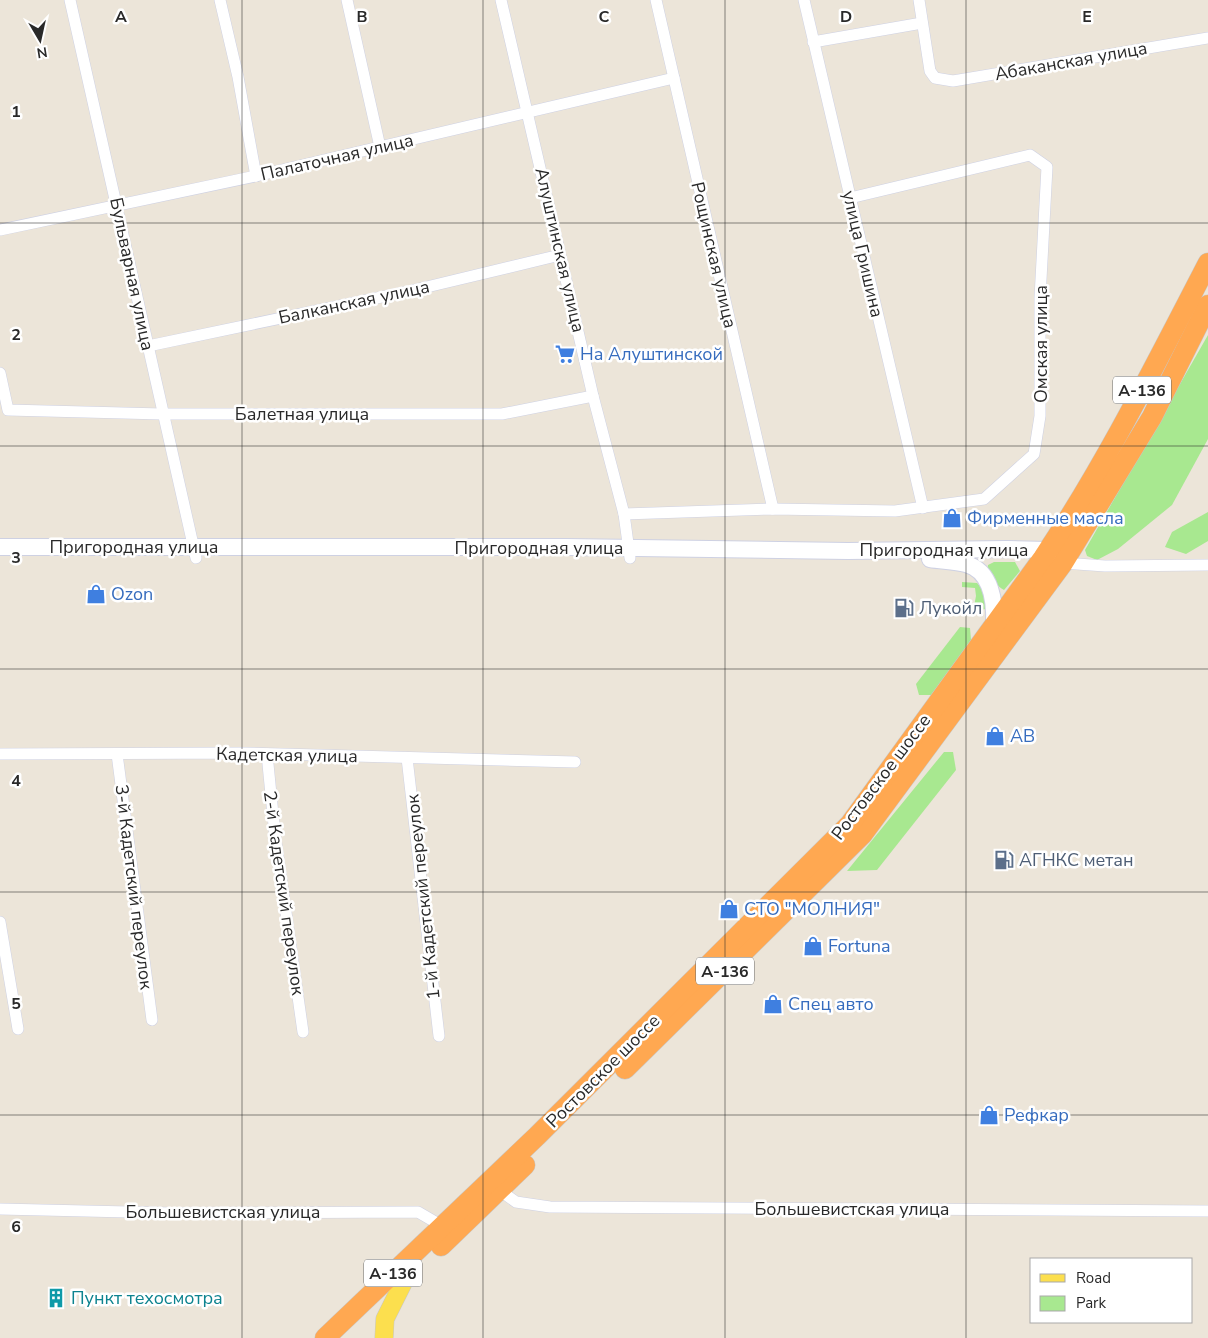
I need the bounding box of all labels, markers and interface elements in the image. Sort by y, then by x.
text: A [115,6,127,28]
text: B [356,6,368,28]
text: C [599,6,610,28]
text: D [840,6,852,28]
text: E [1082,6,1092,28]
north arrow [15,15,65,65]
street label: Абаканская улица [993,36,1149,86]
text: N [35,42,49,63]
text: 1 [11,101,21,123]
street label: Палаточная улица [258,128,416,186]
street label: Алуштинская улица [529,165,591,335]
street label: Рощинская улица [686,180,742,330]
street label: улица Гришина [837,188,889,320]
street label: Бульварная улица [104,195,160,353]
street label: Балканская улица [276,274,432,330]
street label: Омская улица [1029,285,1053,403]
text: 2 [11,324,21,346]
place label: На Алуштинской [580,342,723,366]
supermarket icon: На Алуштинской [554,343,576,365]
road number: А-136 [1113,376,1171,404]
street label: Балетная улица [235,402,369,426]
place label: Фирменные масла [967,506,1124,530]
shop icon: Фирменные масла [941,507,963,529]
street label: Пригородная улица [49,535,219,559]
street label: Пригородная улица [454,536,624,560]
street label: Пригородная улица [859,538,1029,562]
text: 3 [11,547,21,569]
place label: Ozon [111,582,153,606]
shop icon: Ozon [85,583,107,605]
place label: Лукойл [919,596,982,620]
fuel station icon: Лукойл [893,597,915,619]
street label: Ростовское шоссе [826,709,936,845]
place label: АВ [1010,724,1035,748]
shop icon: АВ [984,725,1006,747]
street label: Кадетская улица [216,742,358,768]
text: 4 [11,770,21,792]
street label: 3-й Кадетский переулок [110,783,159,991]
street label: 2-й Кадетский переулок [258,789,310,997]
street label: 1-й Кадетский переулок [400,793,446,1001]
place label: АГНКС метан [1019,848,1134,872]
fuel station icon: АГНКС метан [993,849,1015,871]
place label: СТО "МОЛНИЯ" [744,897,880,921]
shop icon: СТО "МОЛНИЯ" [718,898,740,920]
place label: Fortuna [828,934,891,958]
shop icon: Fortuna [802,935,824,957]
road number: А-136 [696,958,754,984]
place label: Спец авто [788,992,874,1016]
text: 5 [11,993,21,1015]
shop icon: Спец авто [762,993,784,1015]
street label: Ростовское шоссе [541,1009,665,1133]
place label: Рефкар [1004,1103,1069,1127]
shop icon: Рефкар [978,1104,1000,1126]
street label: Большевистская улица [754,1197,950,1221]
street label: Большевистская улица [125,1200,321,1224]
text: 6 [11,1216,21,1238]
legend [1030,1258,1193,1323]
road number: А-136 [364,1260,422,1286]
text: Road [1076,1268,1111,1288]
place label: Пункт техосмотра [71,1286,223,1310]
building icon: Пункт техосмотра [45,1287,67,1309]
text: Park [1076,1293,1106,1313]

